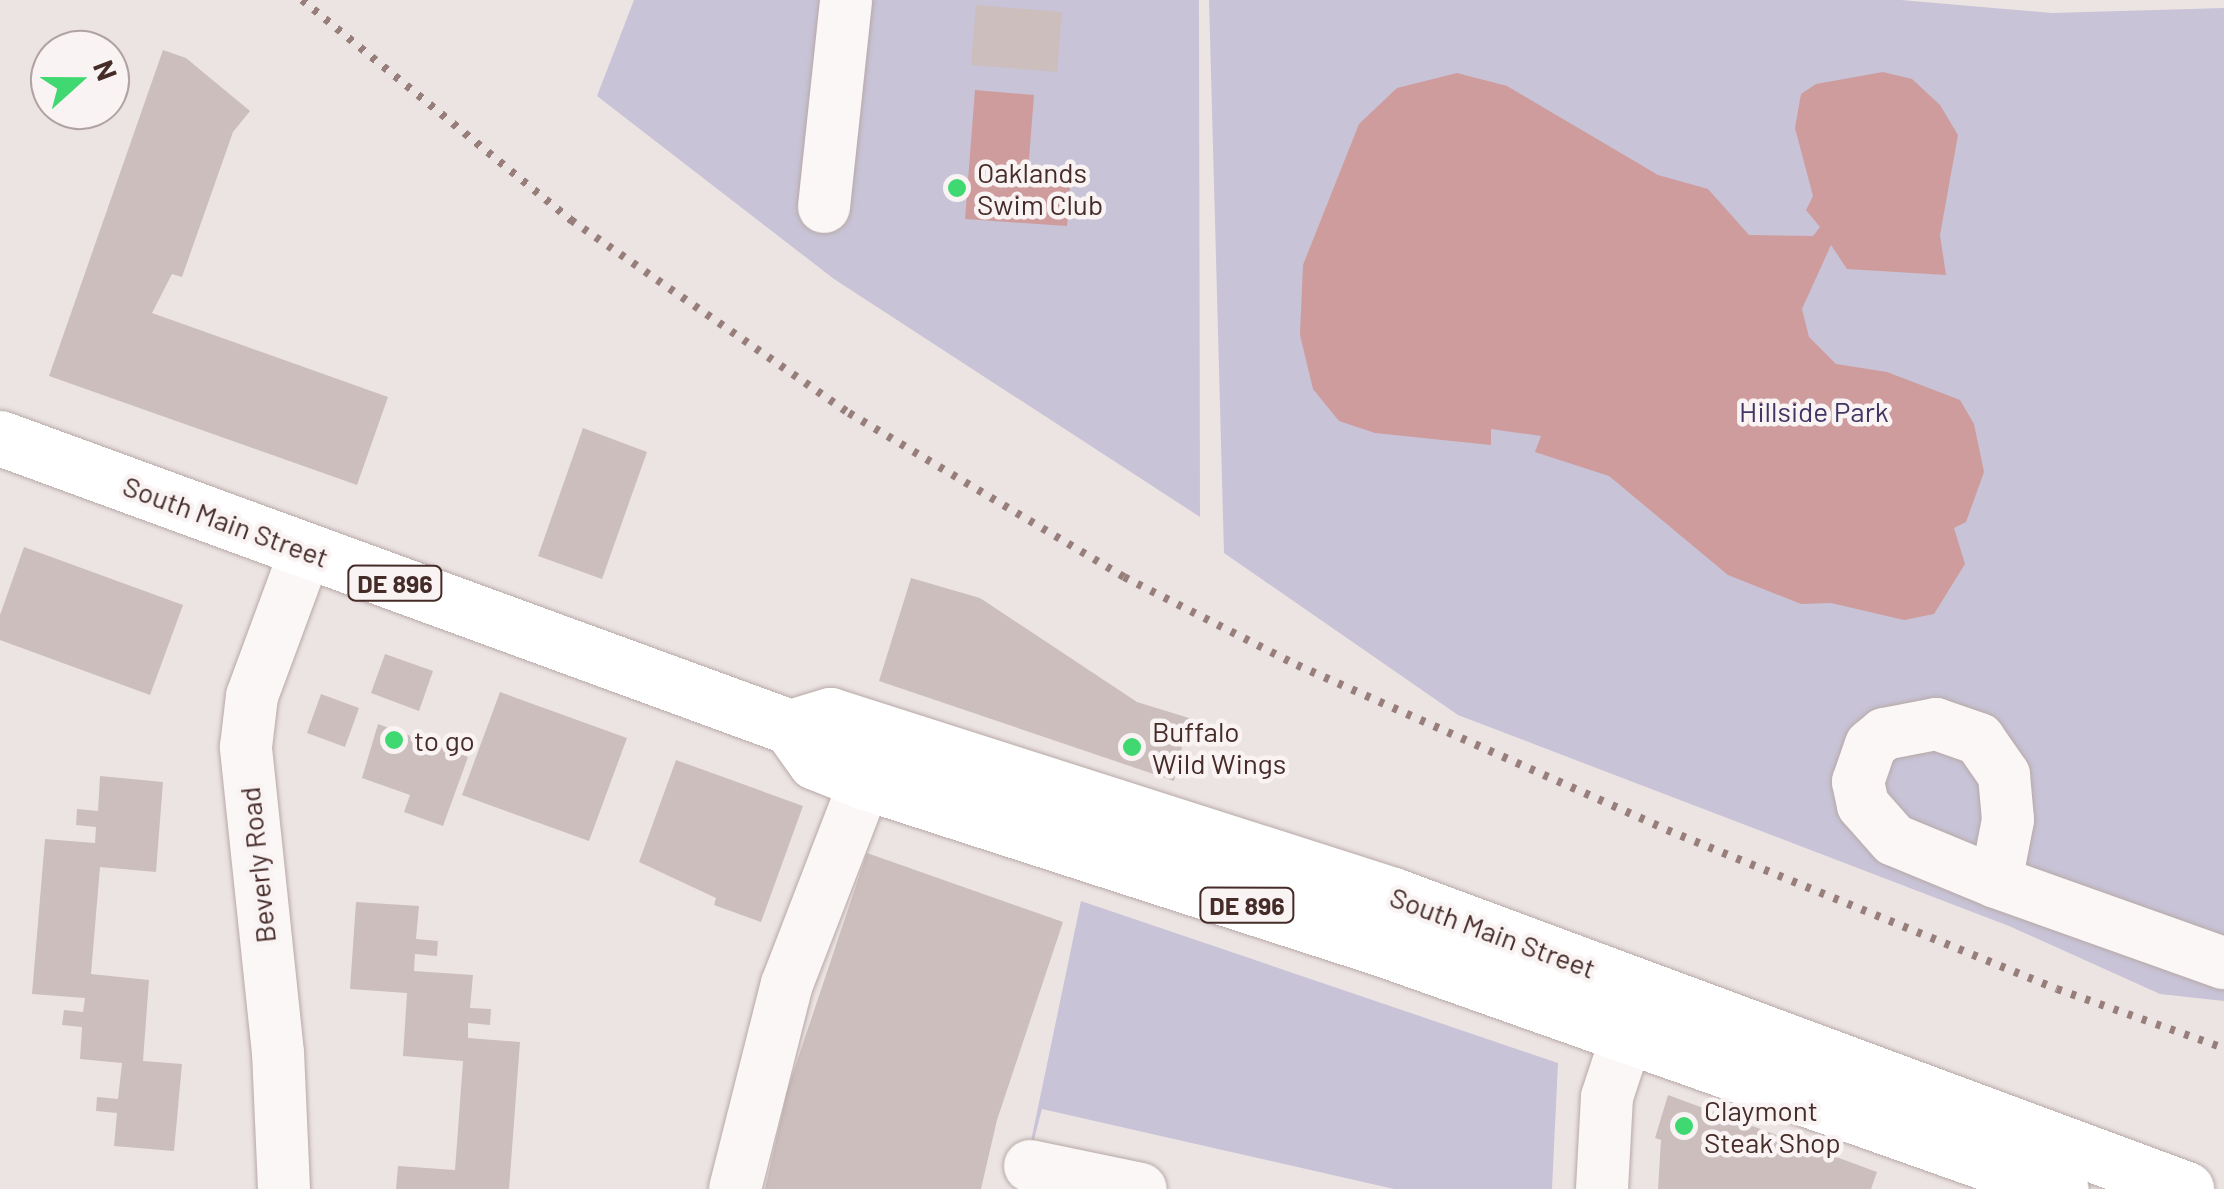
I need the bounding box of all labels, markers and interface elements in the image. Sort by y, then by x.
north arrow [30,30,130,130]
text: N [87,55,125,85]
place label: Oaklands Swim Club [977,155,1103,221]
marker: Oaklands Swim Club [946,177,968,199]
park label: Hillside Park [1739,394,1889,428]
street label: South Main Street [119,468,333,574]
road number: DE 896 [345,563,445,603]
place label: Buffalo Wild Wings [1152,714,1286,780]
place label: to go [414,723,475,757]
marker: to go [383,729,405,751]
marker: Buffalo Wild Wings [1121,736,1143,758]
street label: Beverly Road [232,785,282,945]
street label: South Main Street [1386,879,1600,985]
road number: DE 896 [1197,885,1297,925]
place label: Claymont Steak Shop [1704,1093,1841,1159]
marker: Claymont Steak Shop [1673,1115,1695,1137]

